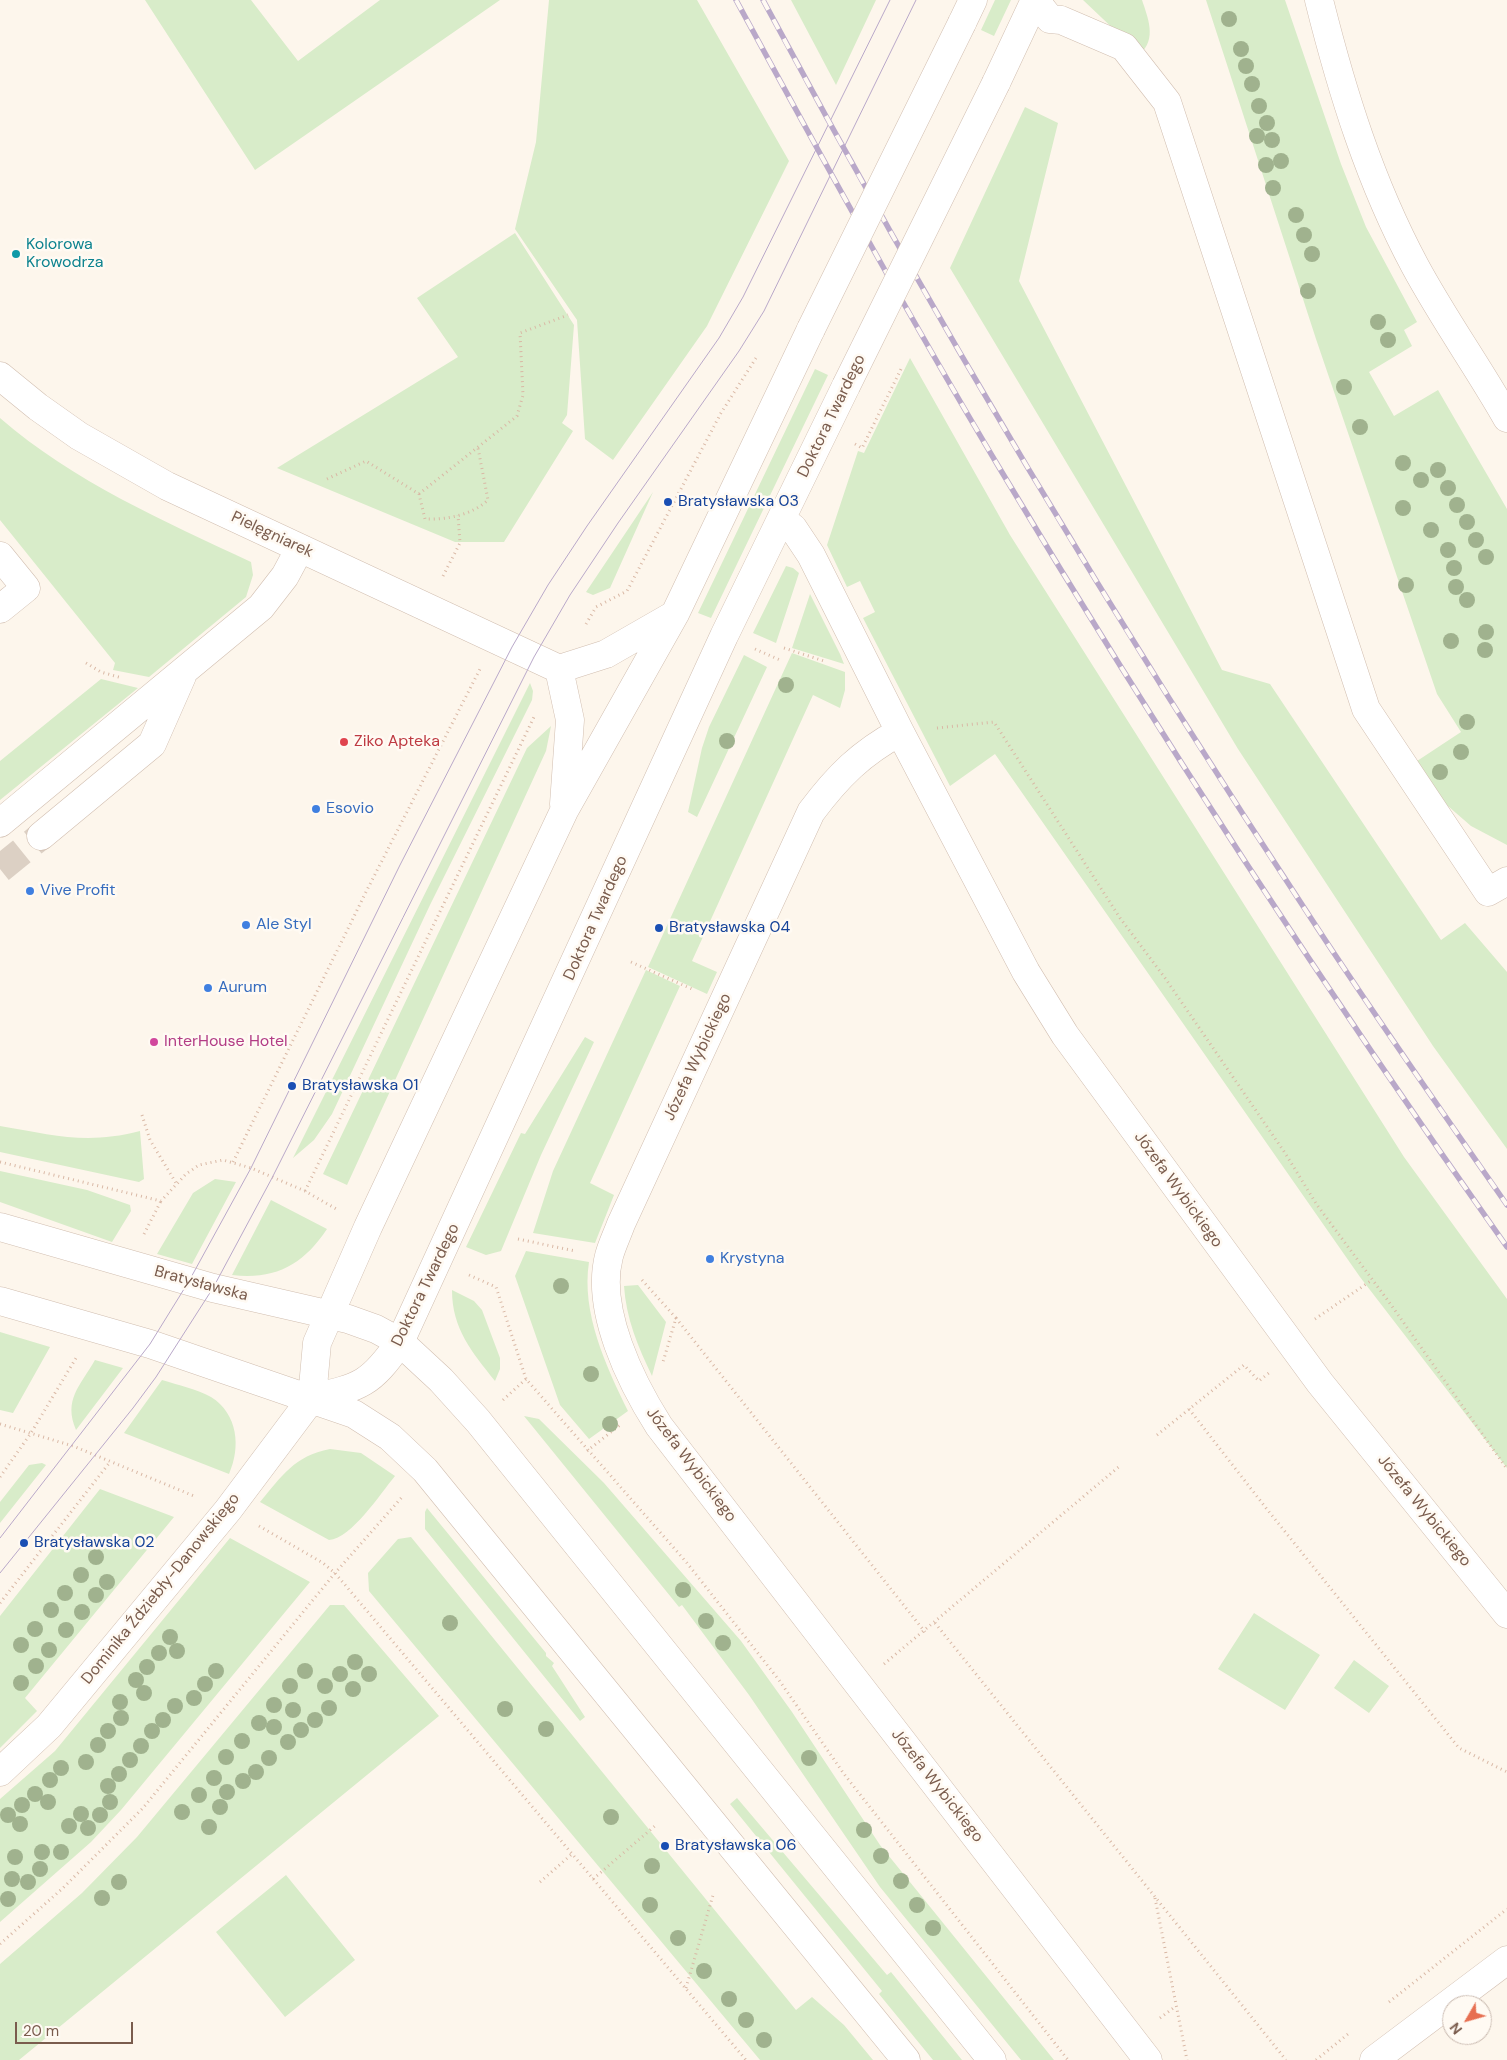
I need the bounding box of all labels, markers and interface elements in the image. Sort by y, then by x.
place label: Kolorowa Krowodrza [26,235,104,273]
marker: Kolorowa Krowodrza [10,248,22,260]
street label: Doktora Twardego [794,351,870,481]
place label: Bratysławska 03 [678,492,799,512]
marker: Bratysławska 03 [662,496,674,508]
street label: Pielęgniarek [228,508,316,562]
place label: Ziko Apteka [354,732,440,752]
marker: Ziko Apteka [338,736,350,748]
place label: Esovio [326,799,374,819]
marker: Esovio [310,803,322,815]
street label: Doktora Twardego [560,853,632,983]
place label: Vive Profit [40,881,116,901]
marker: Vive Profit [24,885,36,897]
place label: Ale Styl [256,915,312,935]
place label: Bratysławska 04 [669,918,790,938]
marker: Ale Styl [240,919,252,931]
marker: Bratysławska 04 [653,922,665,934]
place label: Aurum [218,978,267,998]
marker: Aurum [202,982,214,994]
street label: Józefa Wybickiego [660,990,736,1124]
place label: InterHouse Hotel [164,1032,288,1052]
marker: InterHouse Hotel [148,1036,160,1048]
place label: Bratysławska 01 [302,1076,418,1096]
marker: Bratysławska 01 [286,1080,298,1092]
street label: Józefa Wybickiego [1130,1128,1226,1252]
street label: Doktora Twardego [388,1220,464,1350]
place label: Krystyna [720,1249,784,1269]
marker: Krystyna [704,1253,716,1265]
street label: Bratysławska [152,1262,250,1306]
street label: Józefa Wybickiego [642,1404,740,1526]
street label: Józefa Wybickiego [1373,1451,1475,1571]
street label: Dominika Ździebły-Danowskiego [78,1490,244,1688]
place label: Bratysławska 02 [34,1533,155,1553]
marker: Bratysławska 02 [18,1537,30,1549]
street label: Józefa Wybickiego [887,1726,987,1846]
place label: Bratysławska 06 [675,1836,797,1856]
marker: Bratysławska 06 [659,1840,671,1852]
north arrow [1442,1995,1492,2045]
scale bar [18,2012,135,2044]
text: N [1446,2019,1466,2038]
text: 20 m [23,2021,59,2041]

